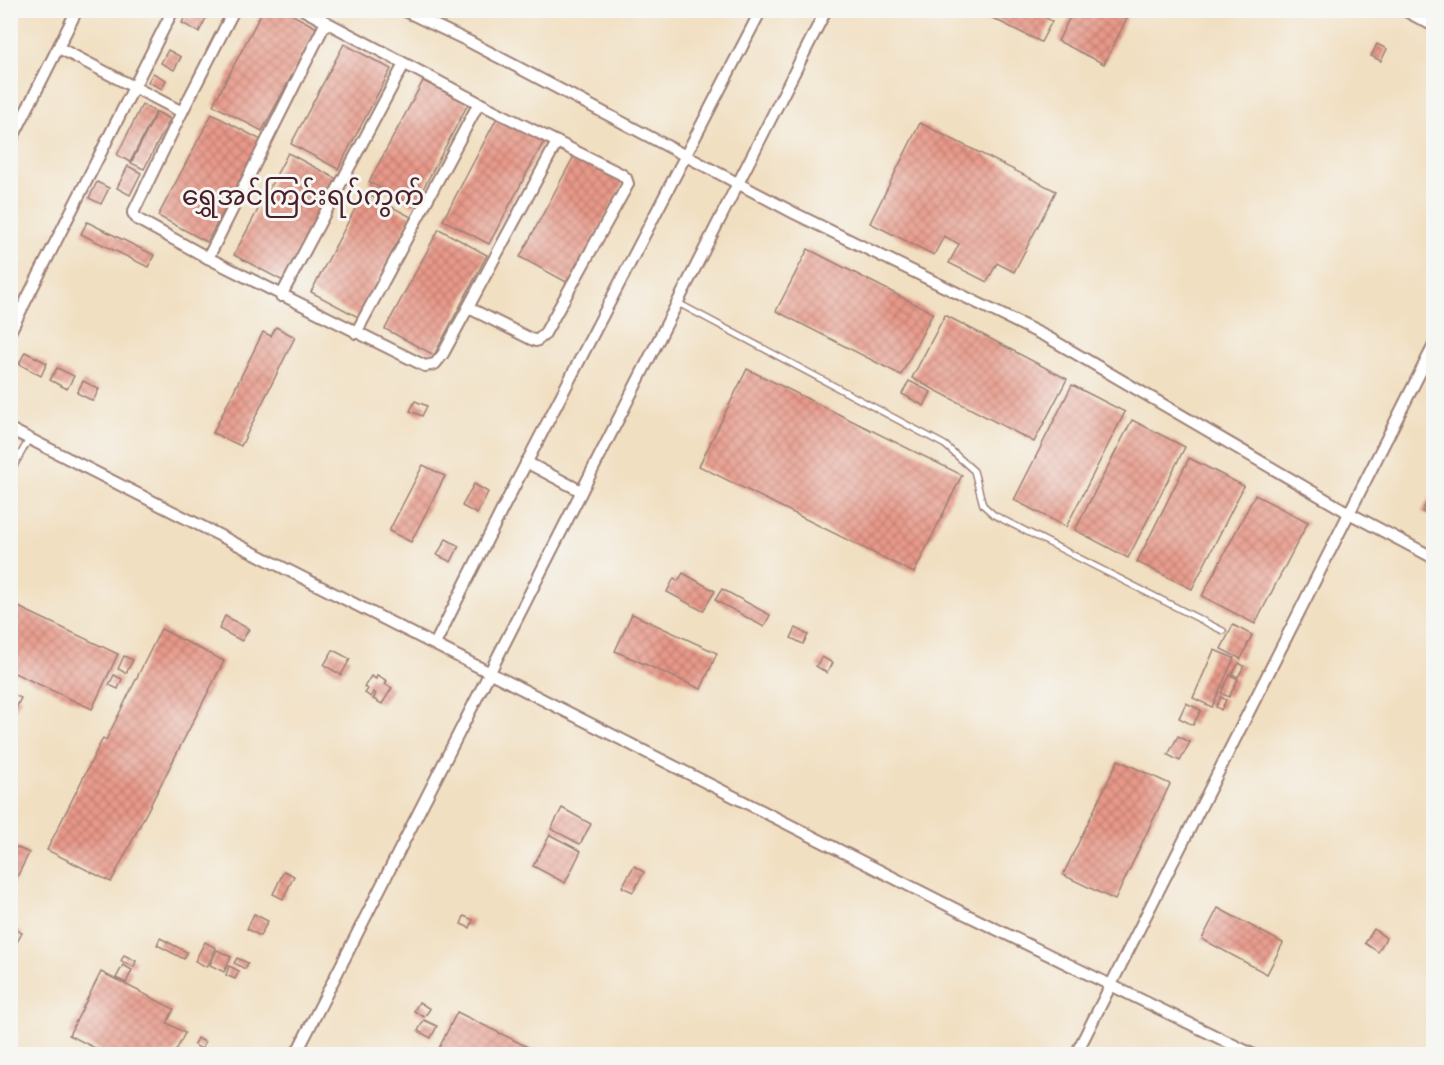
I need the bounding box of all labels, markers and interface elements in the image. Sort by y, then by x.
district label: ရွှေအင်ကြင်းရပ်ကွက် [182,177,424,218]

